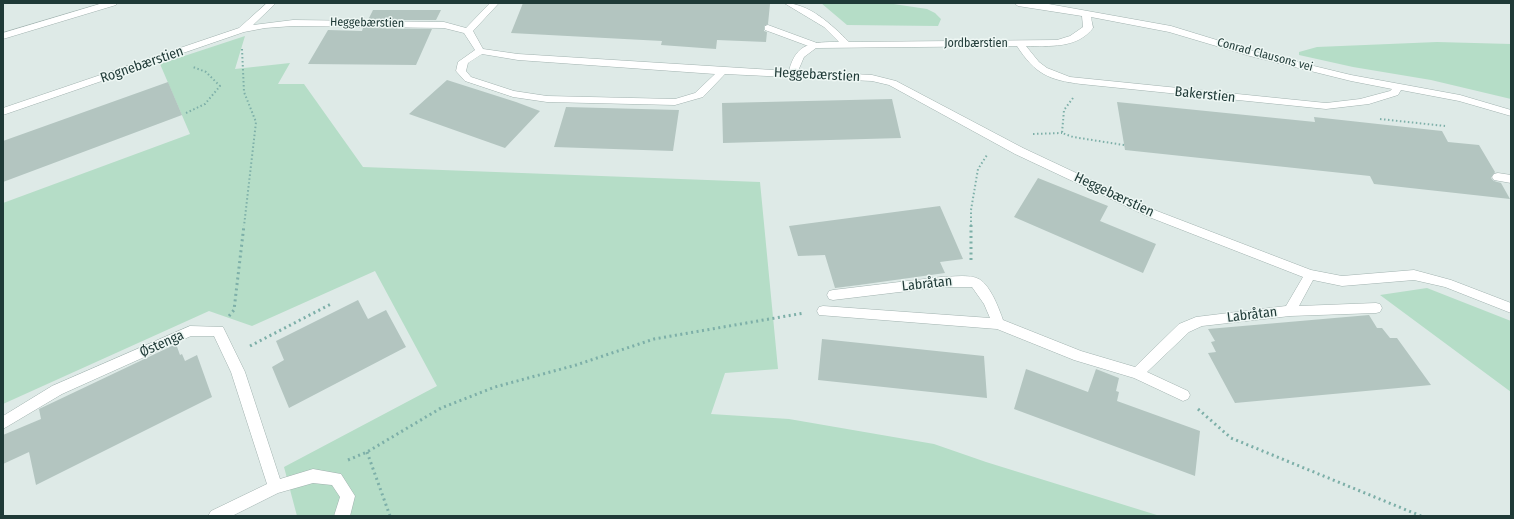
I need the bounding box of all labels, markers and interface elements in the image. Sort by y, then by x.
street label: Heggebærstien [330,15,404,31]
street label: Conrad Clausons vei [1216,35,1314,75]
street label: Jordbærstien [944,37,1008,51]
street label: Rognebærstien [98,43,186,87]
street label: Heggebærstien [773,64,861,86]
street label: Bakerstien [1174,83,1236,107]
street label: Heggebærstien [1071,169,1157,221]
street label: Labråtan [901,273,953,295]
street label: Labråtan [1226,304,1278,326]
street label: Østenga [137,327,187,361]

